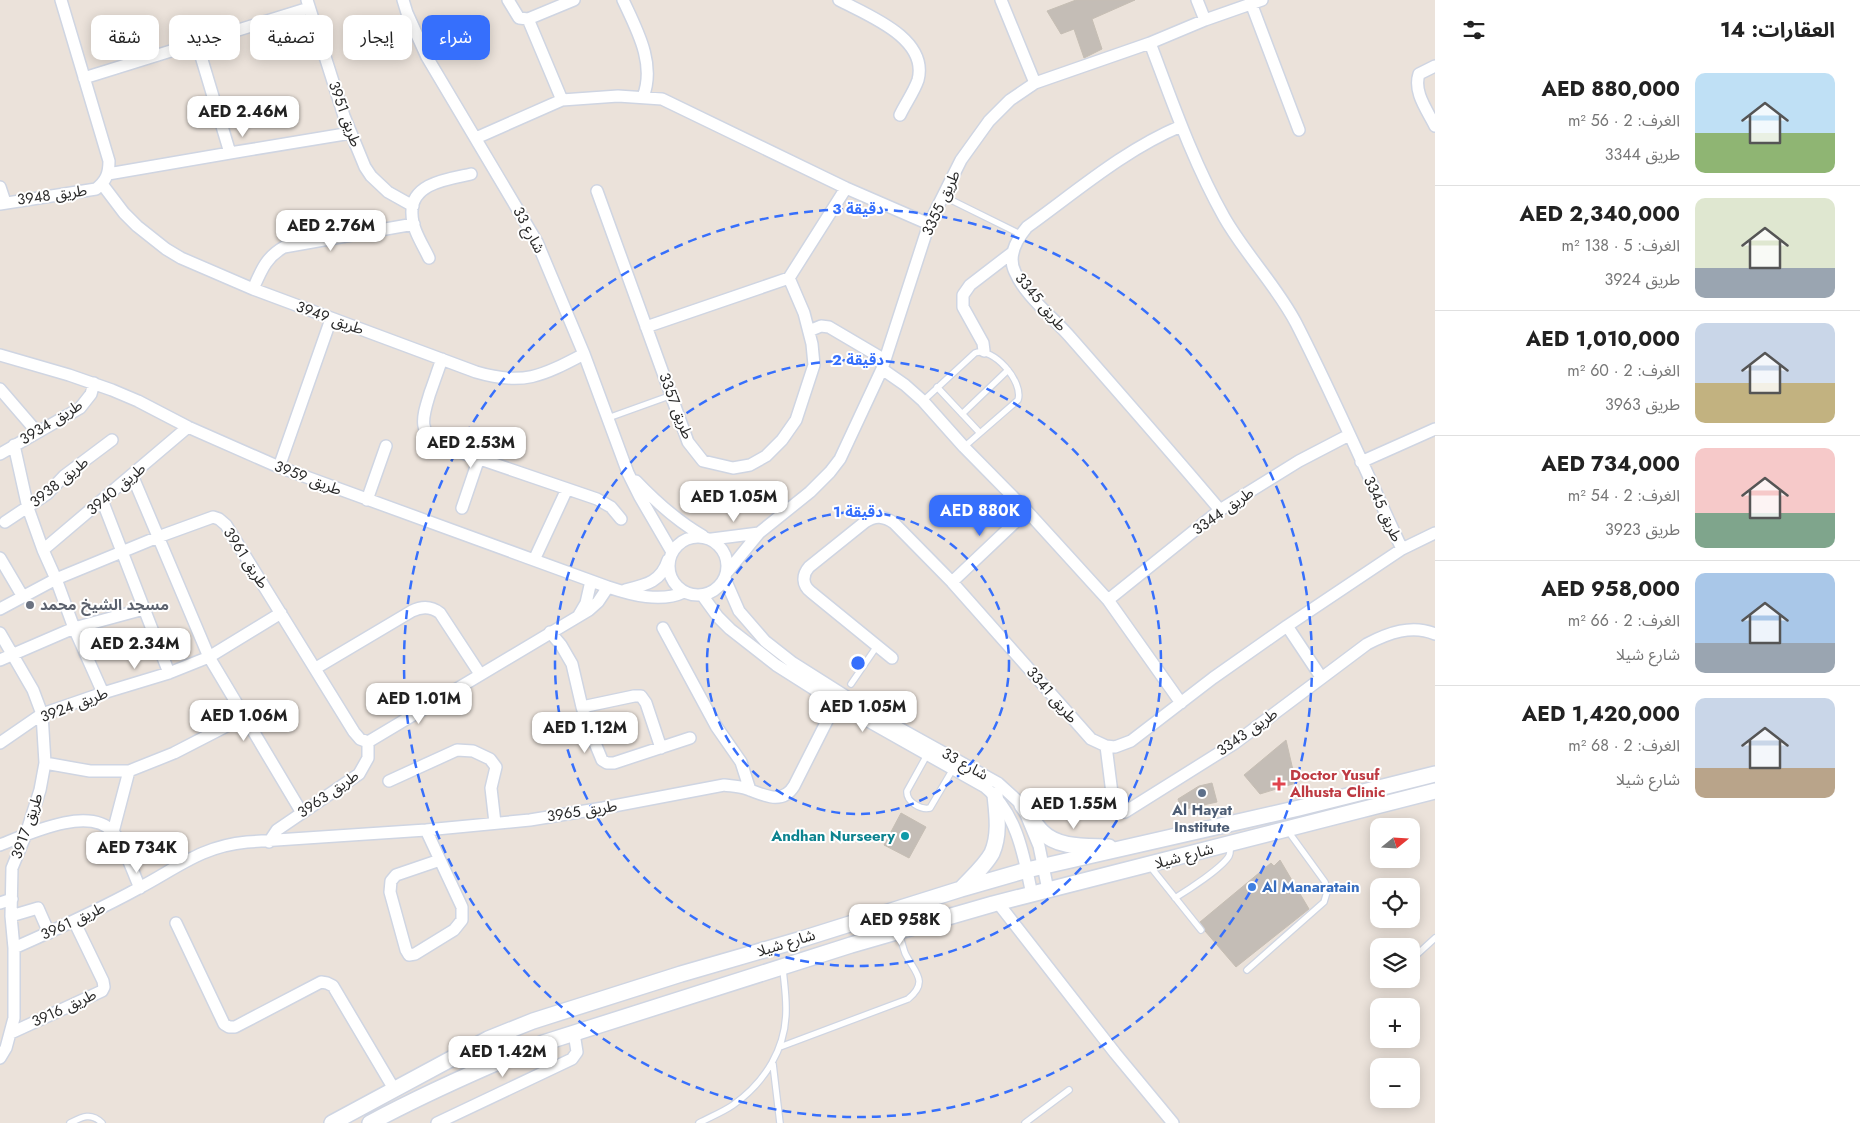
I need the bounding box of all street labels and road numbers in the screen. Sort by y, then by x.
street label: طريق 3951 [323,78,367,150]
street label: طريق 3355 [916,167,966,239]
street label: طريق 3948 [16,179,88,211]
street label: شارع 33 [507,203,551,258]
street label: طريق 3345 [1010,268,1072,336]
street label: طريق 3949 [293,296,367,340]
street label: طريق 3357 [653,370,699,442]
street label: طريق 3934 [15,394,87,450]
street label: طريق 3938 [25,451,93,513]
street label: طريق 3959 [271,455,345,501]
street label: طريق 3940 [82,458,150,520]
street label: طريق 3345 [1358,472,1408,546]
street label: طريق 3344 [1188,482,1258,540]
street label: طريق 3961 [218,523,274,593]
street label: طريق 3341 [1021,662,1083,728]
street label: طريق 3924 [37,682,111,728]
street label: طريق 3343 [1212,703,1282,761]
street label: شارع 33 [937,742,992,787]
street label: طريق 3963 [293,765,363,823]
street label: طريق 3917 [5,790,49,862]
street label: طريق 3965 [545,795,619,827]
street label: شارع شيلا [1152,838,1216,875]
street label: طريق 3961 [37,896,109,946]
street label: شارع شيلا [754,924,818,963]
street label: طريق 3916 [28,983,100,1033]

